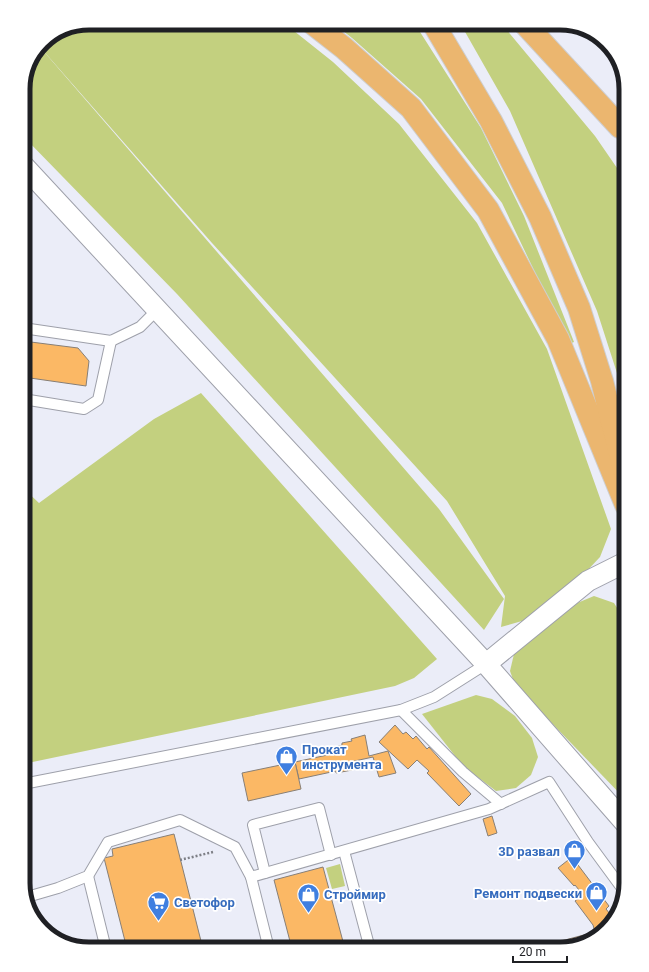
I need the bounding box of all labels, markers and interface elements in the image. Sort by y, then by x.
place label: Прокат инструмента [302,742,382,772]
shop icon: Прокат инструмента [274,743,300,776]
shop icon: 3D развал [562,838,588,871]
place label: 3D развал [498,844,560,859]
shop icon: Ремонт подвески [584,880,610,913]
shop icon: Строймир [296,881,322,914]
place label: Ремонт подвески [474,886,582,901]
place label: Строймир [324,887,386,902]
supermarket icon: Светофор [145,889,171,922]
place label: Светофор [174,895,235,910]
scale bar [513,938,567,964]
text: 20 m [519,945,546,959]

